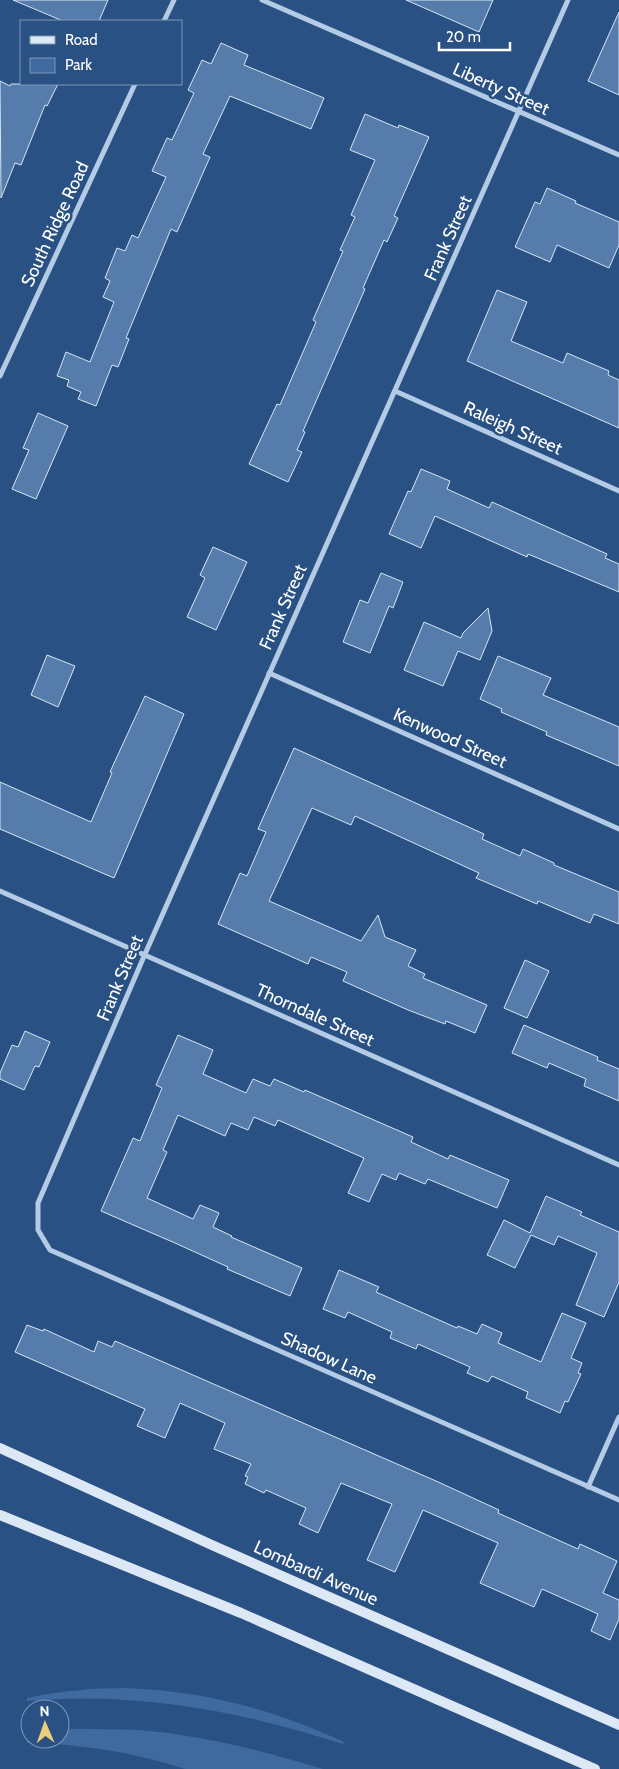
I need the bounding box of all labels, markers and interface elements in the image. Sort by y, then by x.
legend [20,20,182,85]
scale bar [439,20,510,52]
text: 20 m [446,28,481,46]
text: Road [65,31,98,49]
text: Park [65,56,92,74]
street label: Liberty Street [449,58,553,120]
street label: South Ridge Road [16,158,94,290]
street label: Frank Street [419,192,477,284]
street label: Raleigh Street [460,396,566,460]
street label: Frank Street [254,561,312,653]
street label: Kenwood Street [390,703,510,773]
street label: Frank Street [92,932,148,1024]
street label: Thorndale Street [252,979,378,1051]
street label: Shadow Lane [278,1327,380,1389]
street label: Lombardi Avenue [251,1536,381,1610]
north arrow [20,1699,70,1749]
text: N [39,1702,50,1720]

